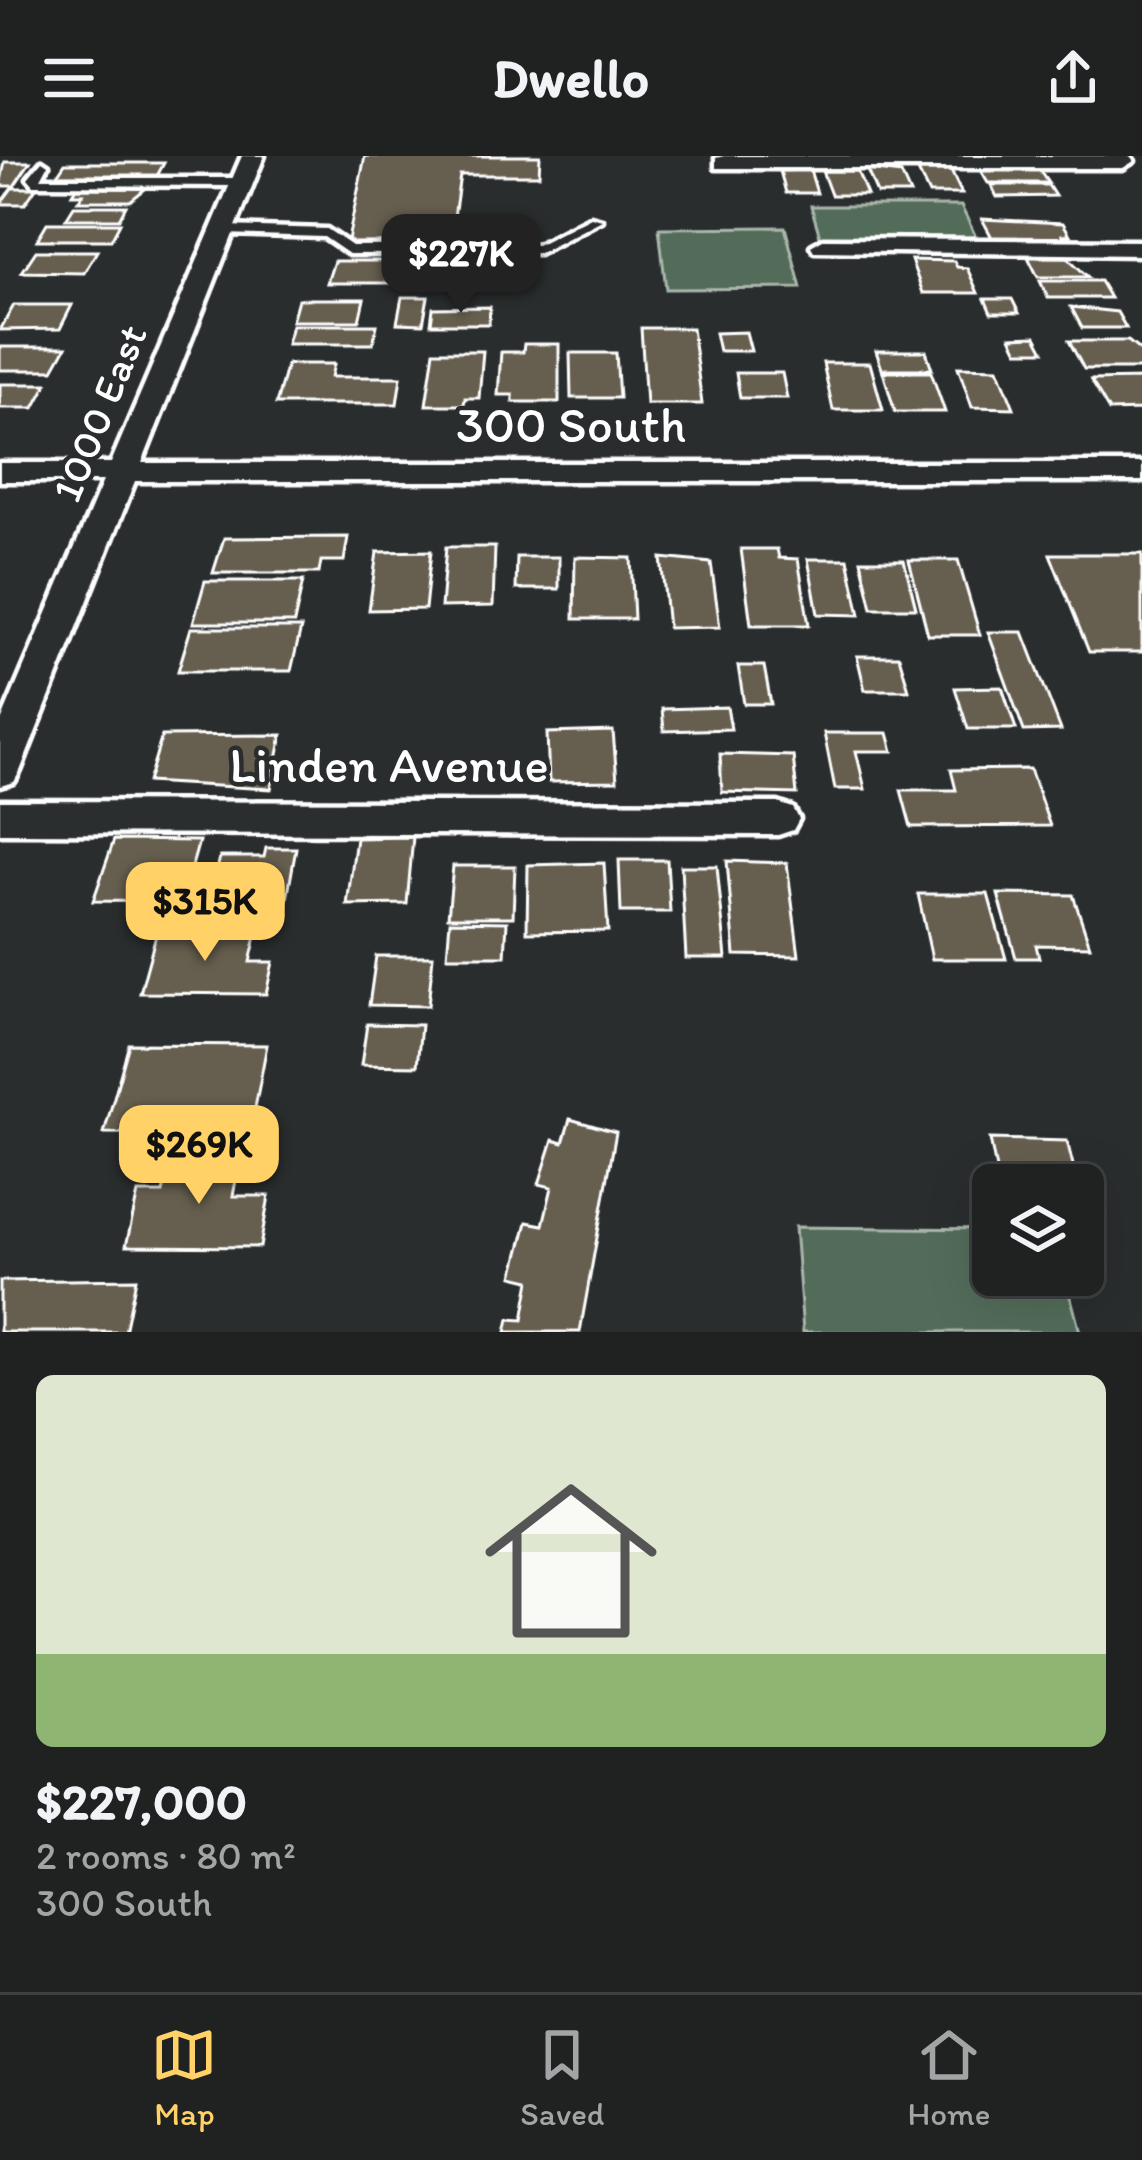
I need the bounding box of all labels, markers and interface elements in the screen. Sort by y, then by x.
icon: menu [36,45,102,111]
icon: share [1040,45,1106,111]
text: Dwello [493,46,649,111]
pin: $227K [377,214,545,316]
text: $227K [408,229,514,276]
street label: 1000 East [41,317,157,509]
street label: 300 South [456,394,686,455]
street label: Linden Avenue [229,734,549,795]
pin: $315K [121,862,289,964]
text: $315K [153,877,257,924]
pin: $269K [115,1105,283,1207]
text: $269K [146,1120,252,1167]
map controls [972,1164,1104,1296]
button: layers [972,1164,1104,1296]
icon: home [463,1453,679,1669]
text: $227,000 [36,1771,247,1832]
text: 2 rooms · 80 m² [36,1832,296,1879]
text: 300 South [36,1879,212,1926]
tab: Map [151,2022,217,2133]
tab: Saved [520,2022,605,2133]
tab: Home [907,2022,991,2133]

